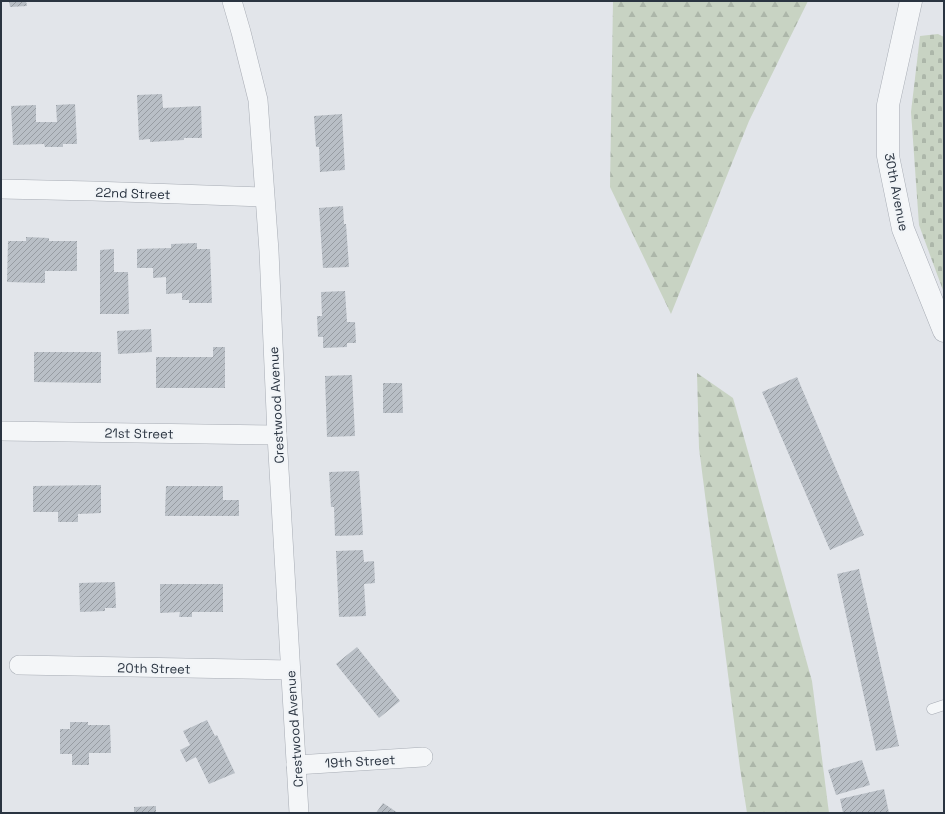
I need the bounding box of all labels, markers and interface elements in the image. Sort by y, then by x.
street label: 30th Avenue [881,152,912,233]
street label: 22nd Street [95,184,171,203]
street label: Crestwood Avenue [265,346,288,464]
street label: 21st Street [104,424,174,443]
street label: 20th Street [117,659,191,678]
street label: Crestwood Avenue [282,670,307,788]
street label: 19th Street [324,751,396,772]

